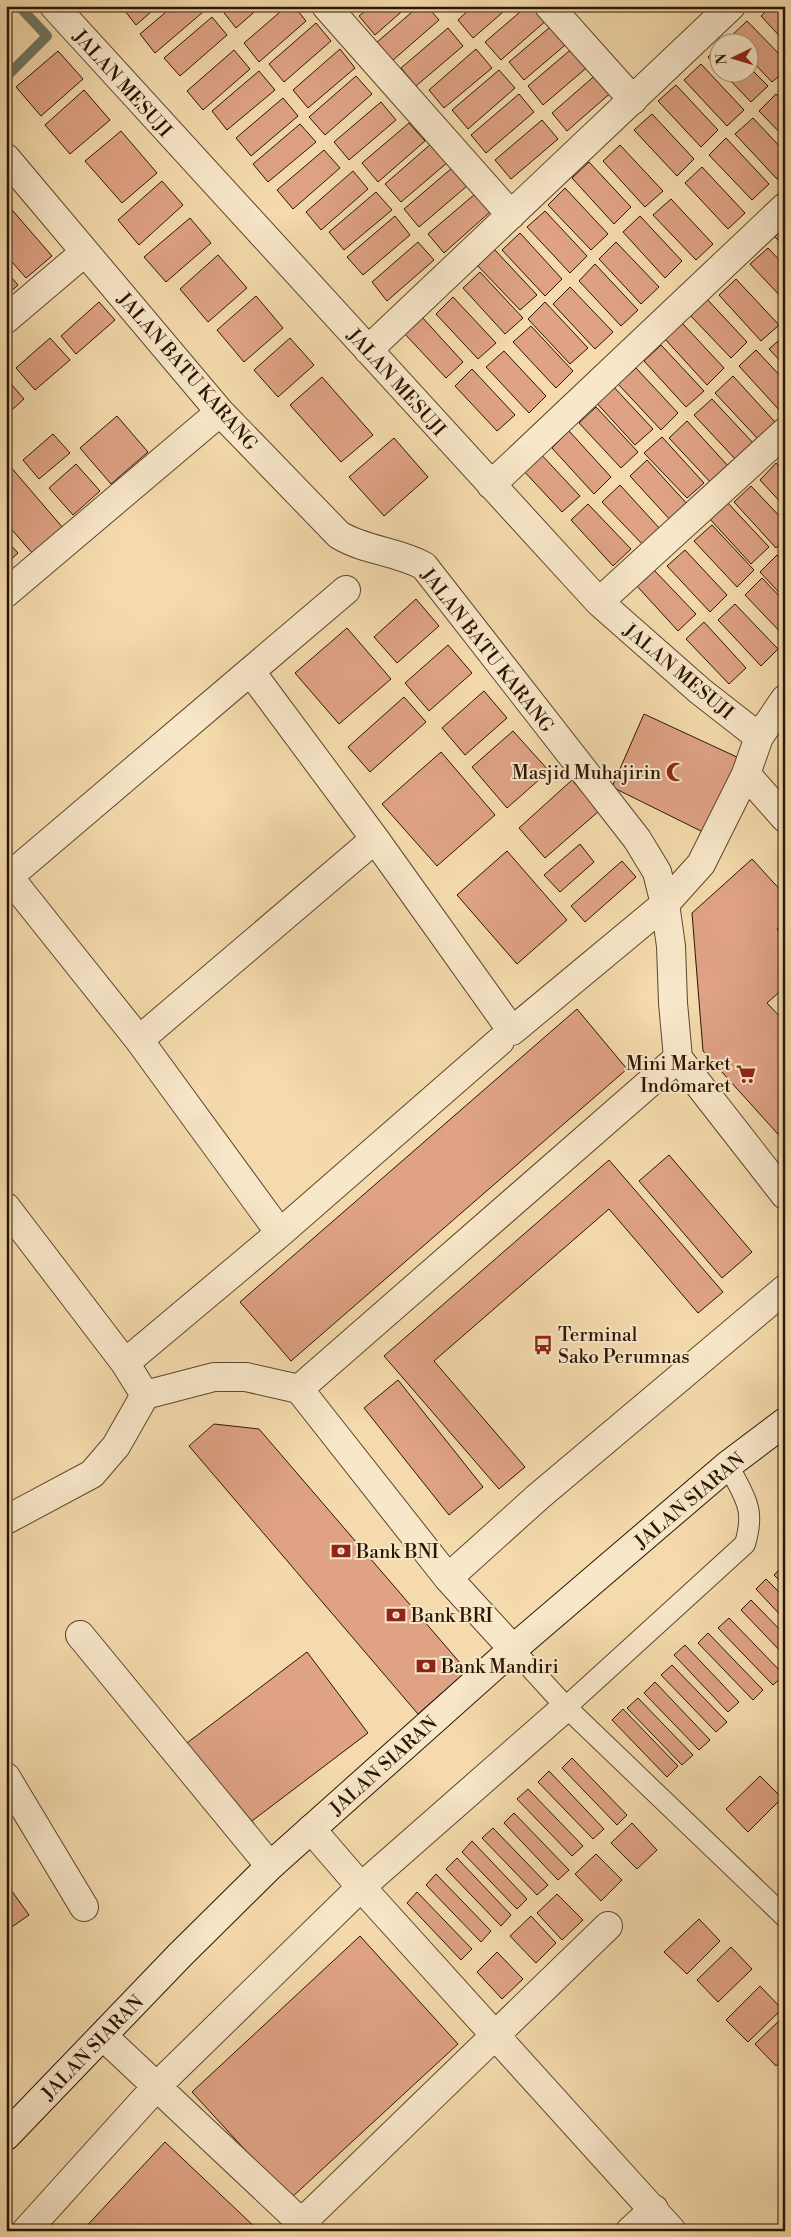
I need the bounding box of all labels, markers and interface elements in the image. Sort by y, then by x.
street label: JALAN MESUJI [67,24,177,142]
north arrow [708,32,758,82]
text: N [713,53,731,65]
street label: JALAN BATU KARANG [111,287,263,456]
street label: JALAN MESUJI [341,323,451,441]
street label: JALAN BATU KARANG [415,563,559,738]
street label: JALAN MESUJI [618,618,738,725]
place label: Masjid Muhajirin [512,761,661,785]
mosque icon: Masjid Muhajirin [665,761,687,783]
place label: Mini Market Indomaret [626,1052,731,1098]
supermarket icon: Mini Market Indomaret [735,1063,757,1085]
place label: Terminal Sako Perumnas [558,1323,690,1369]
bus stop icon: Terminal Sako Perumnas [532,1334,554,1356]
street label: JALAN SIARAN [629,1448,750,1554]
bank icon: Bank BNI [330,1540,352,1562]
place label: Bank BNI [355,1540,439,1564]
bank icon: Bank BRI [385,1604,407,1626]
place label: Bank BRI [410,1604,493,1628]
bank icon: Bank Mandiri [415,1655,437,1677]
place label: Bank Mandiri [440,1655,559,1679]
street label: JALAN SIARAN [324,1711,442,1821]
street label: JALAN SIARAN [36,1990,149,2106]

